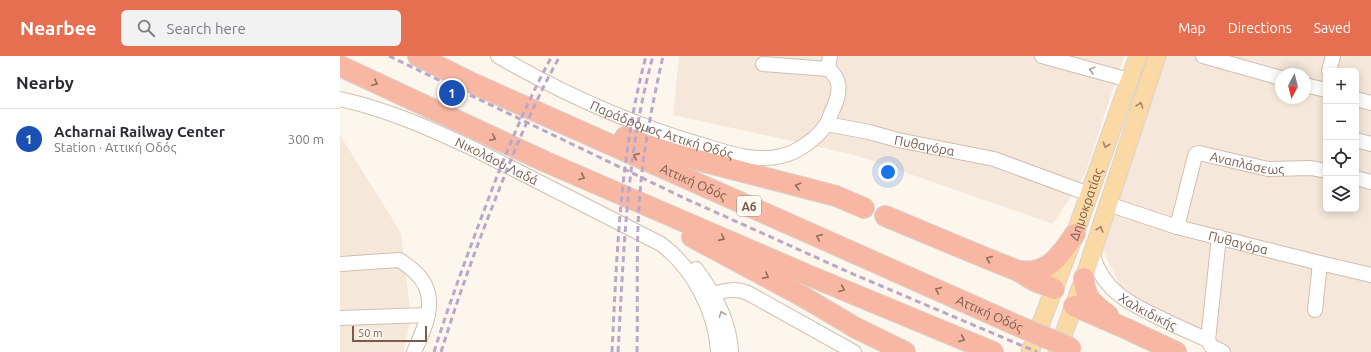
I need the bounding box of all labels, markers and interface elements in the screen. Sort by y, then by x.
search box [121,10,401,46]
text: Nearbee [20,17,97,39]
icon: search [135,17,157,39]
text: Search here [167,20,246,37]
text: Map [1178,20,1206,36]
text: Directions [1228,20,1292,36]
text: Saved [1314,20,1351,36]
one-way arrow [1088,66,1095,75]
north arrow [1275,68,1311,104]
map controls [1323,68,1359,212]
button: + [1323,68,1359,104]
text: Nearby [16,73,74,92]
one-way arrow [371,78,379,86]
pin: 1 [439,78,465,108]
street label: Παράδρομος Αττική Οδός [588,98,735,162]
one-way arrow [1136,102,1144,109]
button: − [1323,104,1359,140]
text: Acharnai Railway Center [54,123,225,140]
text: 1 [25,132,33,146]
text: 300 m [288,132,324,146]
street label: Πυθαγόρα [893,132,956,158]
one-way arrow [489,133,496,141]
street label: Νικολάου Λαδά [453,134,541,188]
text: Station · Αττική Οδός [54,140,176,154]
button: locate [1323,140,1359,176]
one-way arrow [1102,142,1111,149]
street label: Αναπλάσεως [1209,149,1284,177]
one-way arrow [633,153,641,161]
street label: Αττική Οδός [658,161,729,203]
your location [878,162,898,182]
street label: Δημοκρατίας [1066,166,1106,242]
one-way arrow [577,172,585,180]
button: layers [1323,176,1359,212]
one-way arrow [795,182,802,191]
road number: Α6 [737,196,761,216]
one-way arrow [1095,225,1103,232]
street label: Πυθαγόρα [1207,228,1270,257]
one-way arrow [719,233,726,241]
one-way arrow [816,234,823,242]
one-way arrow [985,256,992,264]
one-way arrow [762,272,769,279]
one-way arrow [837,284,845,292]
one-way arrow [934,287,942,295]
street label: Χαλκιδικής [1116,290,1179,333]
street label: Αττική Οδός [954,292,1025,335]
one-way arrow [719,311,727,318]
scale bar [352,324,427,343]
text: 50 m [358,327,382,339]
one-way arrow [957,334,965,342]

